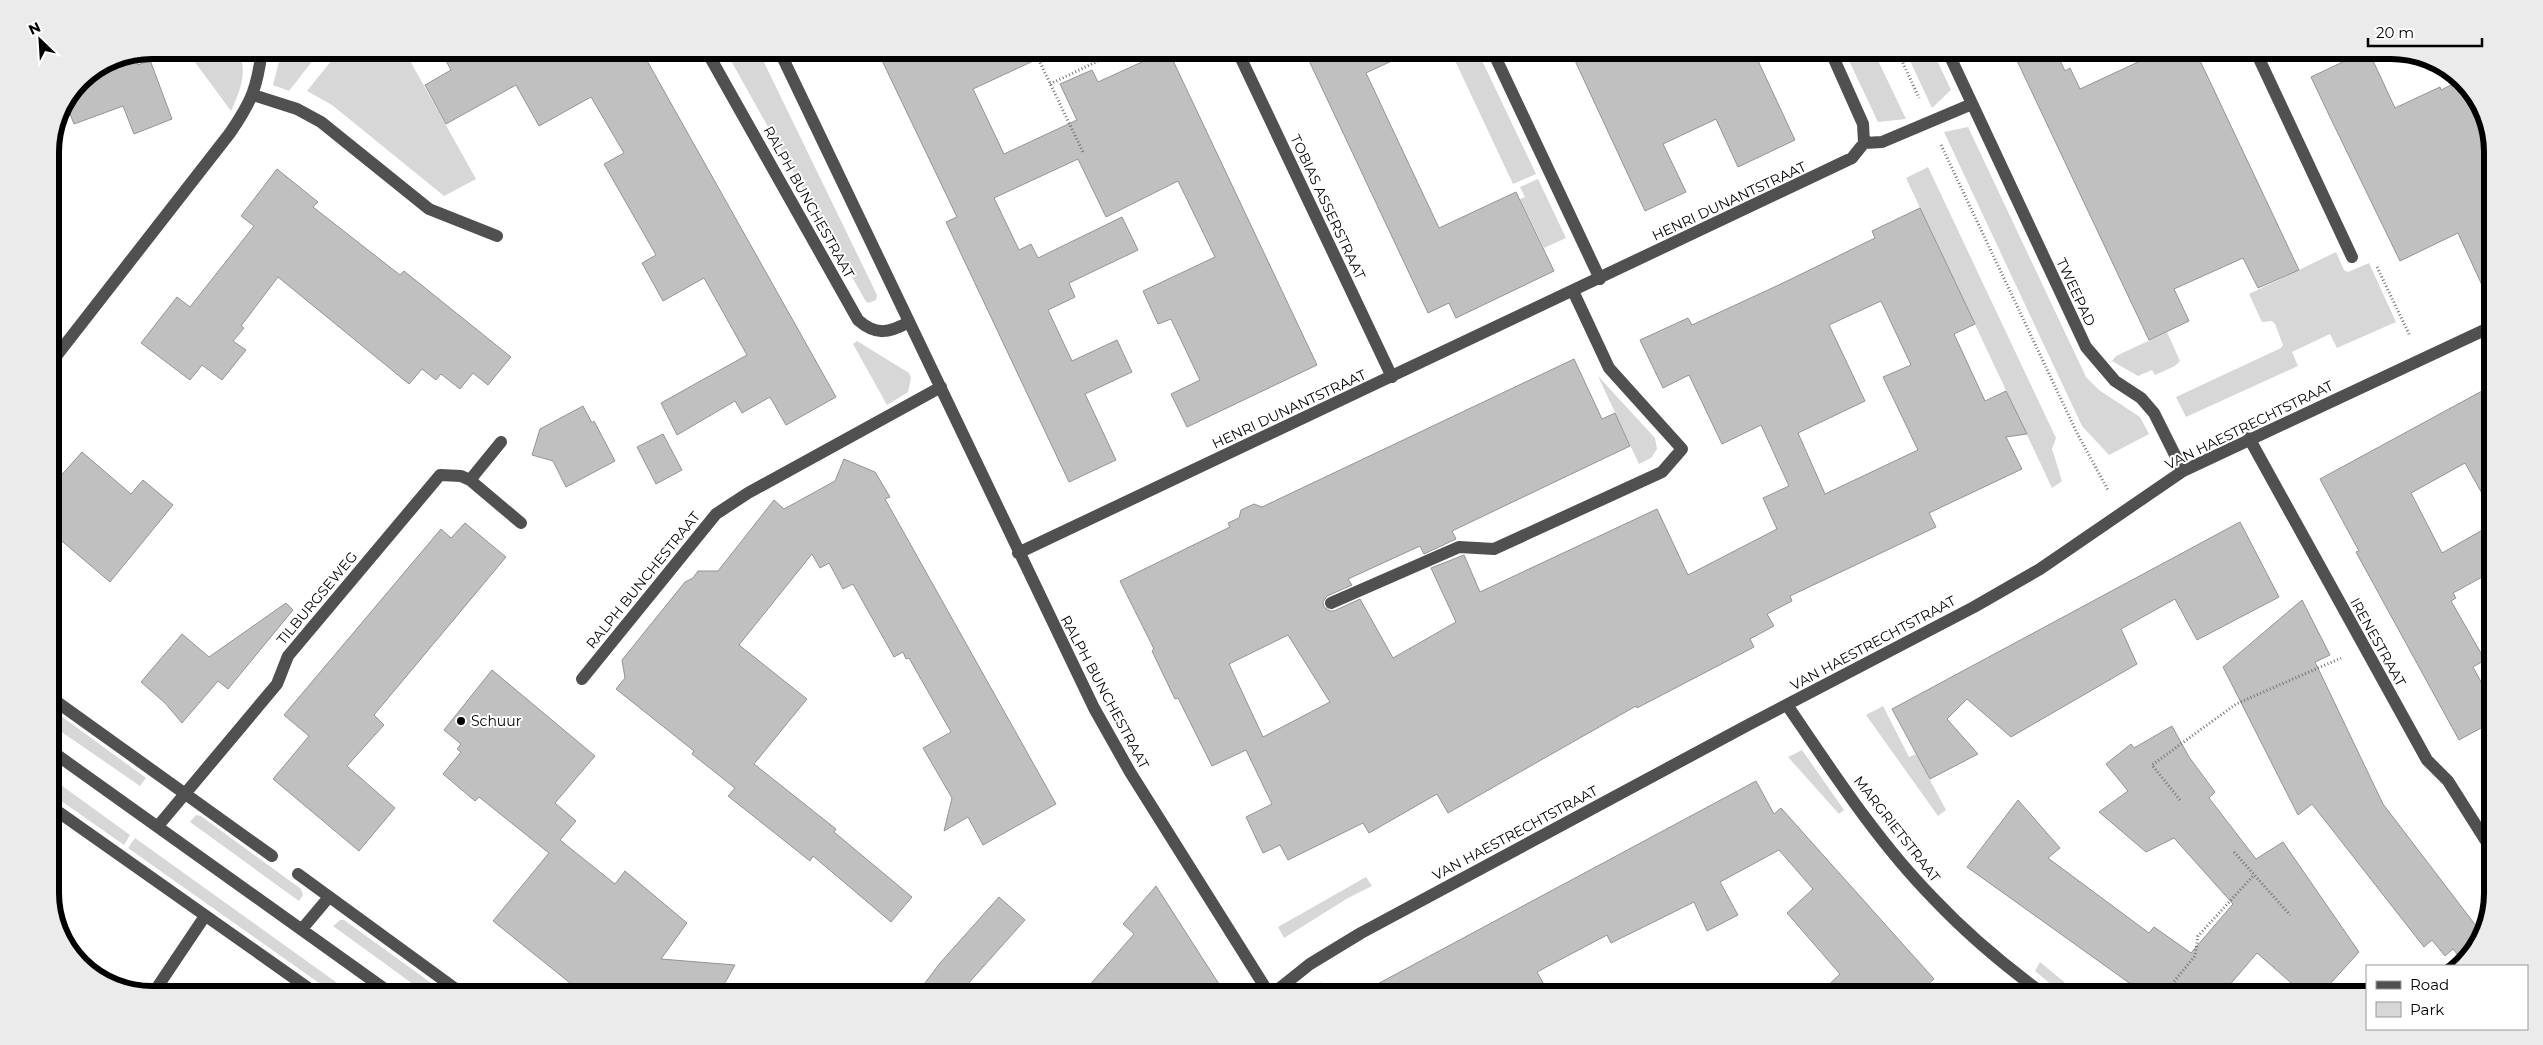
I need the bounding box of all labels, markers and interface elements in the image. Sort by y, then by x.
north arrow [15,15,65,65]
scale bar [2368,15,2482,47]
text: N [26,18,43,39]
text: 20 m [2376,23,2414,42]
street label: RALPH BUNCHESTRAAT [760,123,858,281]
street label: TOBIAS ASSERSTRAAT [1286,132,1370,282]
street label: HENRI DUNANTSTRAAT [1649,157,1809,245]
street label: TWEEPAD [2052,255,2100,329]
street label: HENRI DUNANTSTRAAT [1209,365,1369,453]
street label: VAN HAESTRECHTSTRAAT [2162,376,2336,474]
street label: RALPH BUNCHESTRAAT [582,508,704,652]
street label: TILBURGSEWEG [273,548,361,648]
street label: VAN HAESTRECHTSTRAAT [1787,592,1959,694]
street label: IRENESTRAAT [2346,594,2410,690]
street label: RALPH BUNCHESTRAAT [1057,612,1153,772]
place label: Schuur [471,712,522,730]
marker: Schuur [455,715,467,727]
street label: MARGRIETSTRAAT [1850,772,1944,886]
street label: VAN HAESTRECHTSTRAAT [1429,782,1601,884]
legend [2366,965,2528,1030]
text: Road [2410,975,2449,994]
text: Park [2410,1000,2444,1019]

